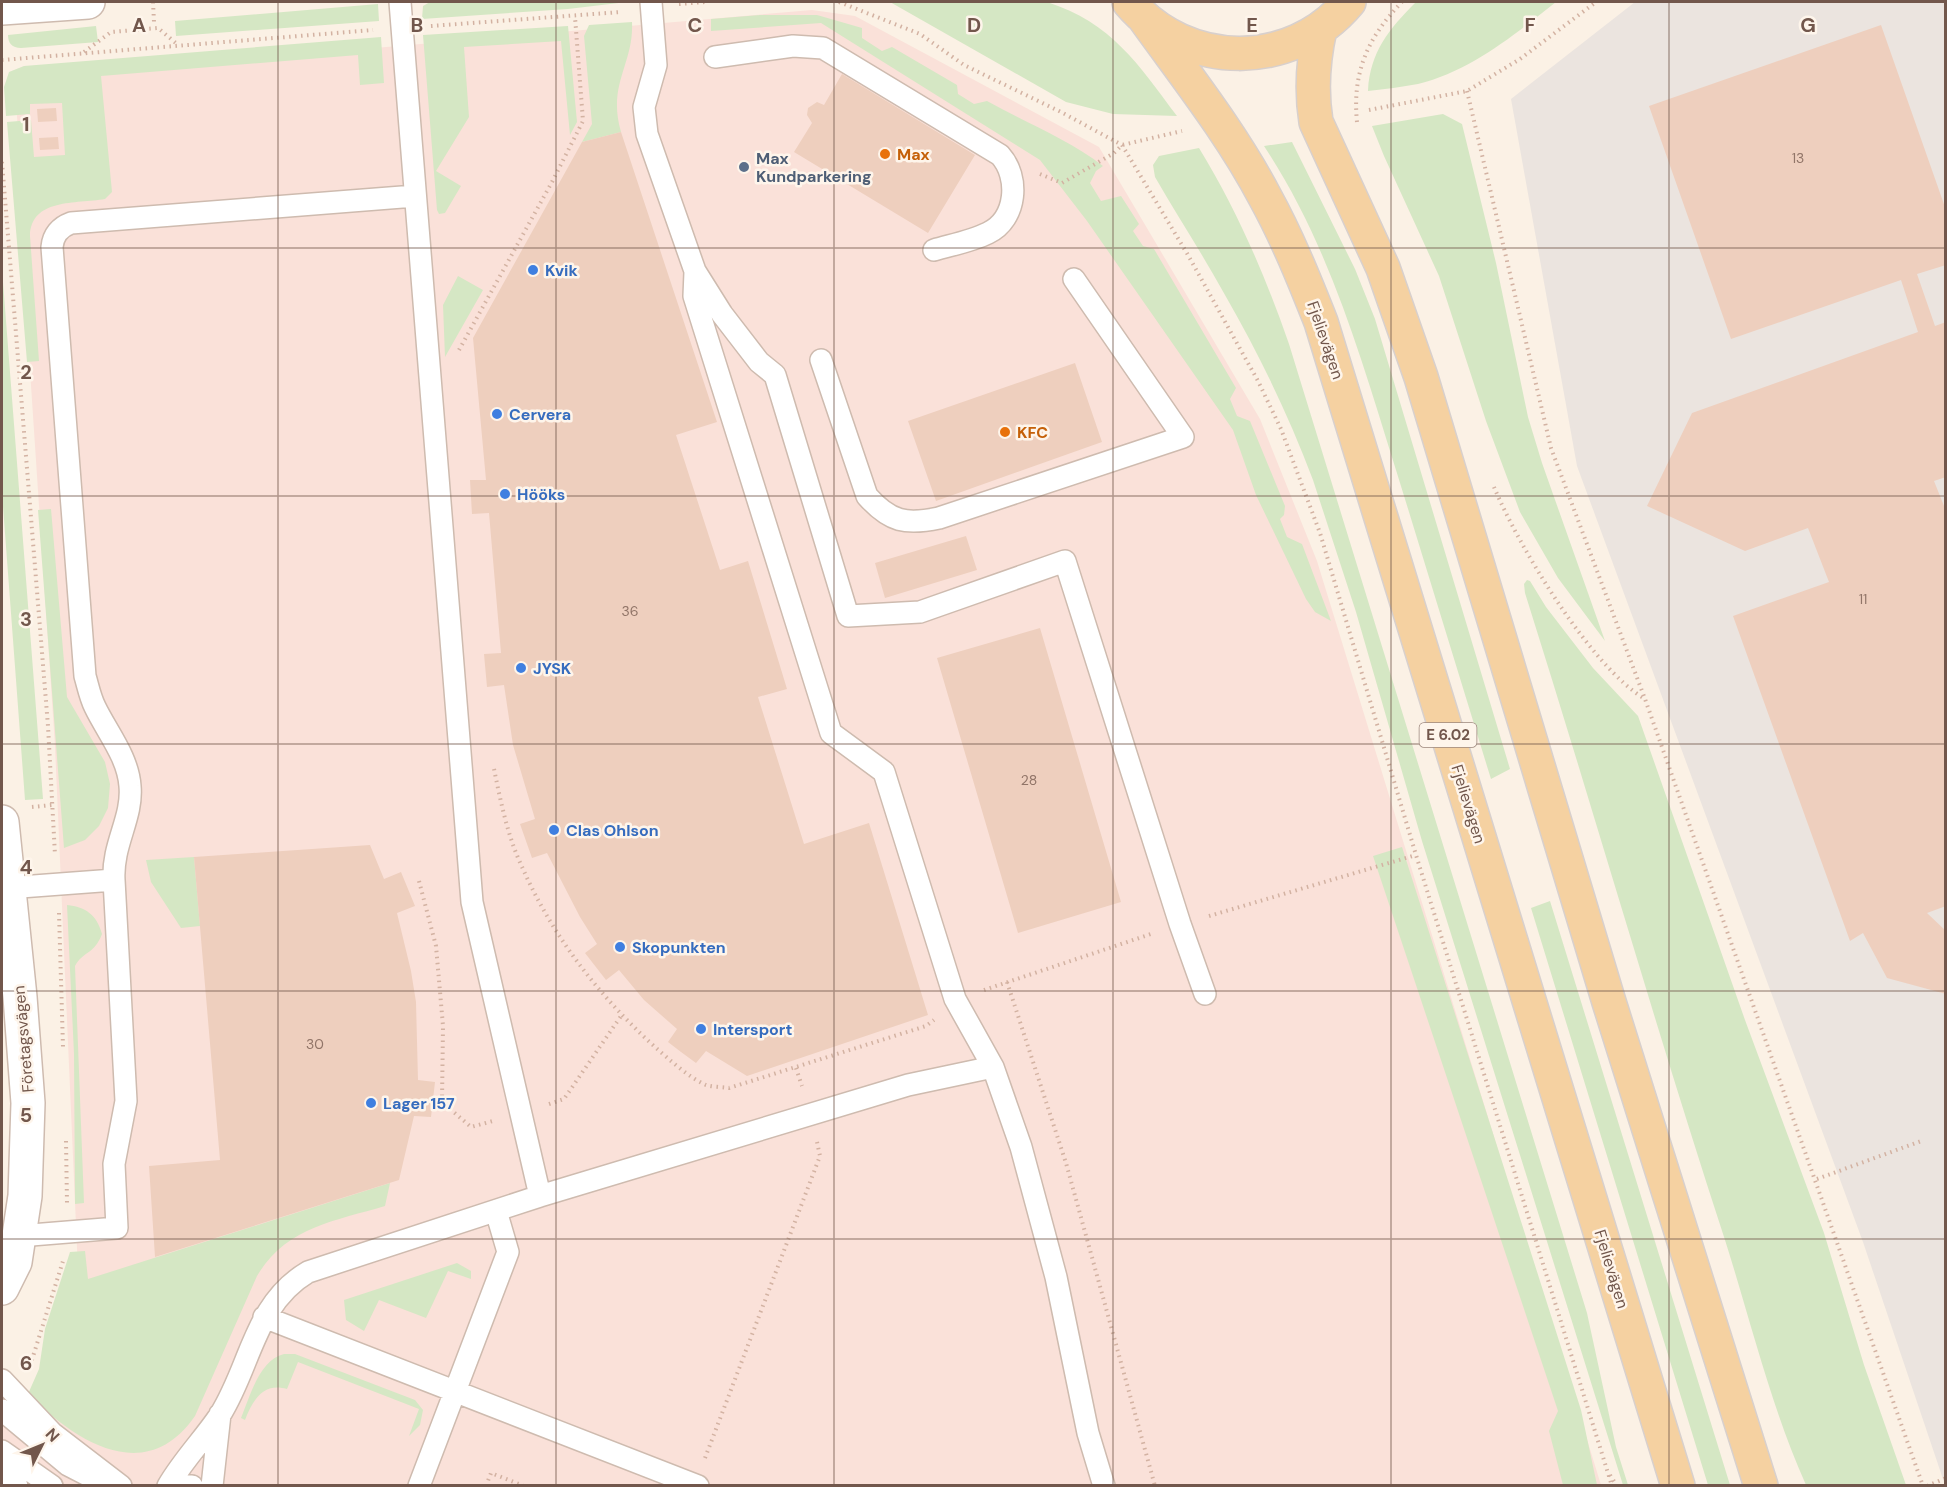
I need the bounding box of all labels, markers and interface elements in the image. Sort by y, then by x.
text: A [132,12,146,38]
text: B [411,12,423,38]
text: C [688,12,702,38]
text: D [967,12,981,38]
text: E [1246,12,1258,38]
text: F [1524,12,1536,38]
text: G [1800,12,1816,38]
text: 1 [22,111,30,137]
place label: Max [897,144,930,165]
marker: Max [878,147,892,161]
place label: Max Kundparkering [756,148,872,187]
house number: 13 [1792,149,1804,167]
marker: Max Kundparkering [737,160,751,174]
place label: Kvik [545,260,578,281]
marker: Kvik [526,263,540,277]
street label: Fjelievägen [1302,298,1349,382]
text: 2 [20,359,32,385]
place label: Cervera [509,404,571,425]
marker: Cervera [490,407,504,421]
place label: KFC [1017,422,1048,443]
marker: KFC [998,425,1012,439]
place label: Hööks [517,484,565,505]
marker: Hööks [498,487,512,501]
house number: 11 [1859,590,1867,608]
house number: 36 [621,602,639,620]
text: 3 [20,606,32,632]
place label: JYSK [533,658,572,679]
marker: JYSK [514,661,528,675]
road number: E 6.02 [1420,723,1476,747]
street label: Fjelievägen [1447,762,1490,846]
house number: 28 [1021,771,1037,789]
place label: Clas Ohlson [566,820,659,841]
marker: Clas Ohlson [547,823,561,837]
text: 4 [20,854,33,880]
place label: Skopunkten [632,937,726,958]
marker: Skopunkten [613,940,627,954]
street label: Företagsvägen [8,985,39,1093]
place label: Intersport [713,1019,792,1040]
marker: Intersport [694,1022,708,1036]
house number: 30 [306,1035,324,1053]
place label: Lager 157 [383,1093,455,1114]
marker: Lager 157 [364,1096,378,1110]
text: 5 [20,1102,32,1128]
street label: Fjelievägen [1590,1227,1633,1311]
text: 6 [20,1350,32,1376]
north arrow [12,1415,72,1475]
text: N [41,1424,64,1447]

